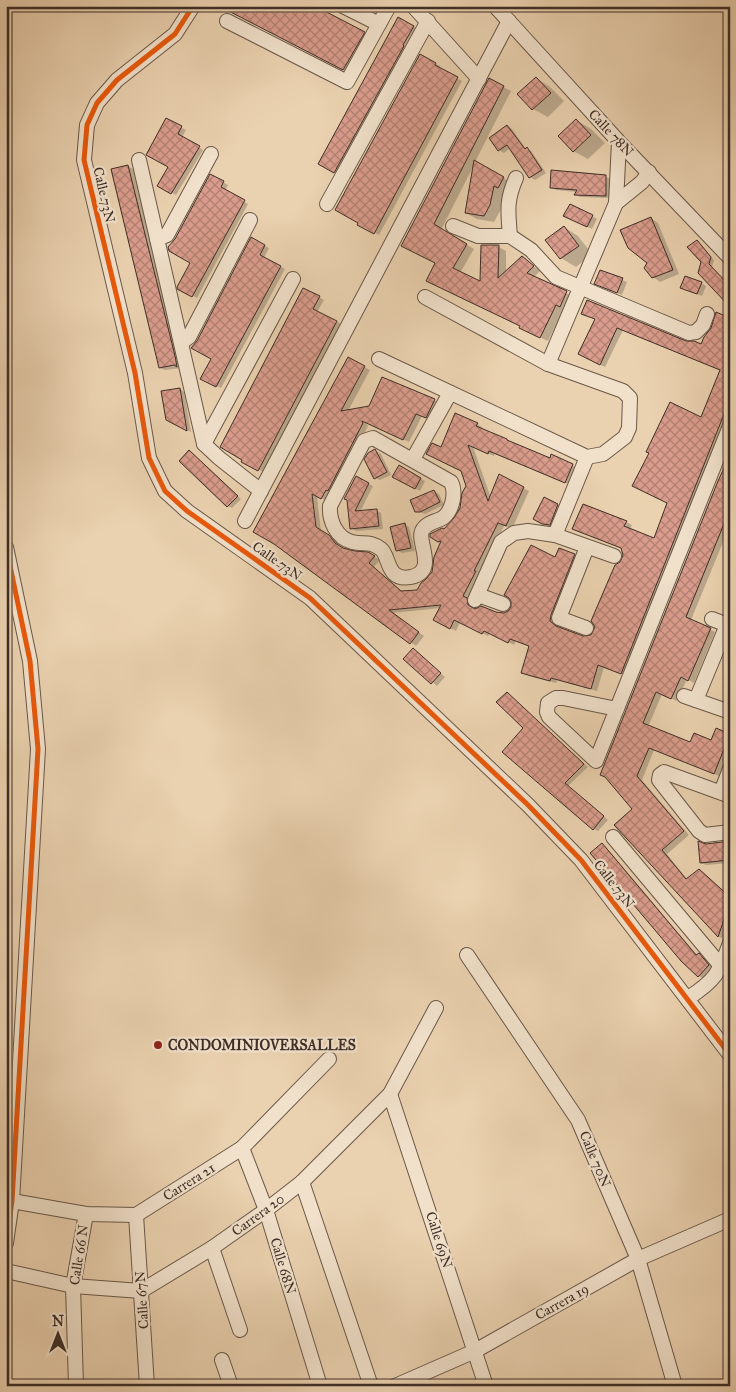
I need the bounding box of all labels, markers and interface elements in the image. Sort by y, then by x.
street label: Calle 78N [585,106,637,160]
street label: Calle 73N [89,165,119,225]
street label: Calle 73N [249,538,305,584]
street label: Calle 73N [590,856,638,912]
place label: CONDOMINIOVERSALLES [168,1037,356,1054]
marker: CONDOMINIOVERSALLES [152,1039,164,1051]
street label: Calle 70N [576,1128,614,1190]
street label: Carrera 21 [160,1159,219,1205]
street label: Carrera 20 [228,1190,288,1240]
street label: Calle 69N [422,1210,456,1271]
street label: Calle 66 N [66,1223,92,1286]
street label: Calle 68N [266,1236,300,1296]
street label: Calle 67N [131,1270,153,1330]
street label: Carrera 19 [532,1280,592,1324]
north arrow [32,1310,82,1360]
text: N [52,1313,64,1330]

